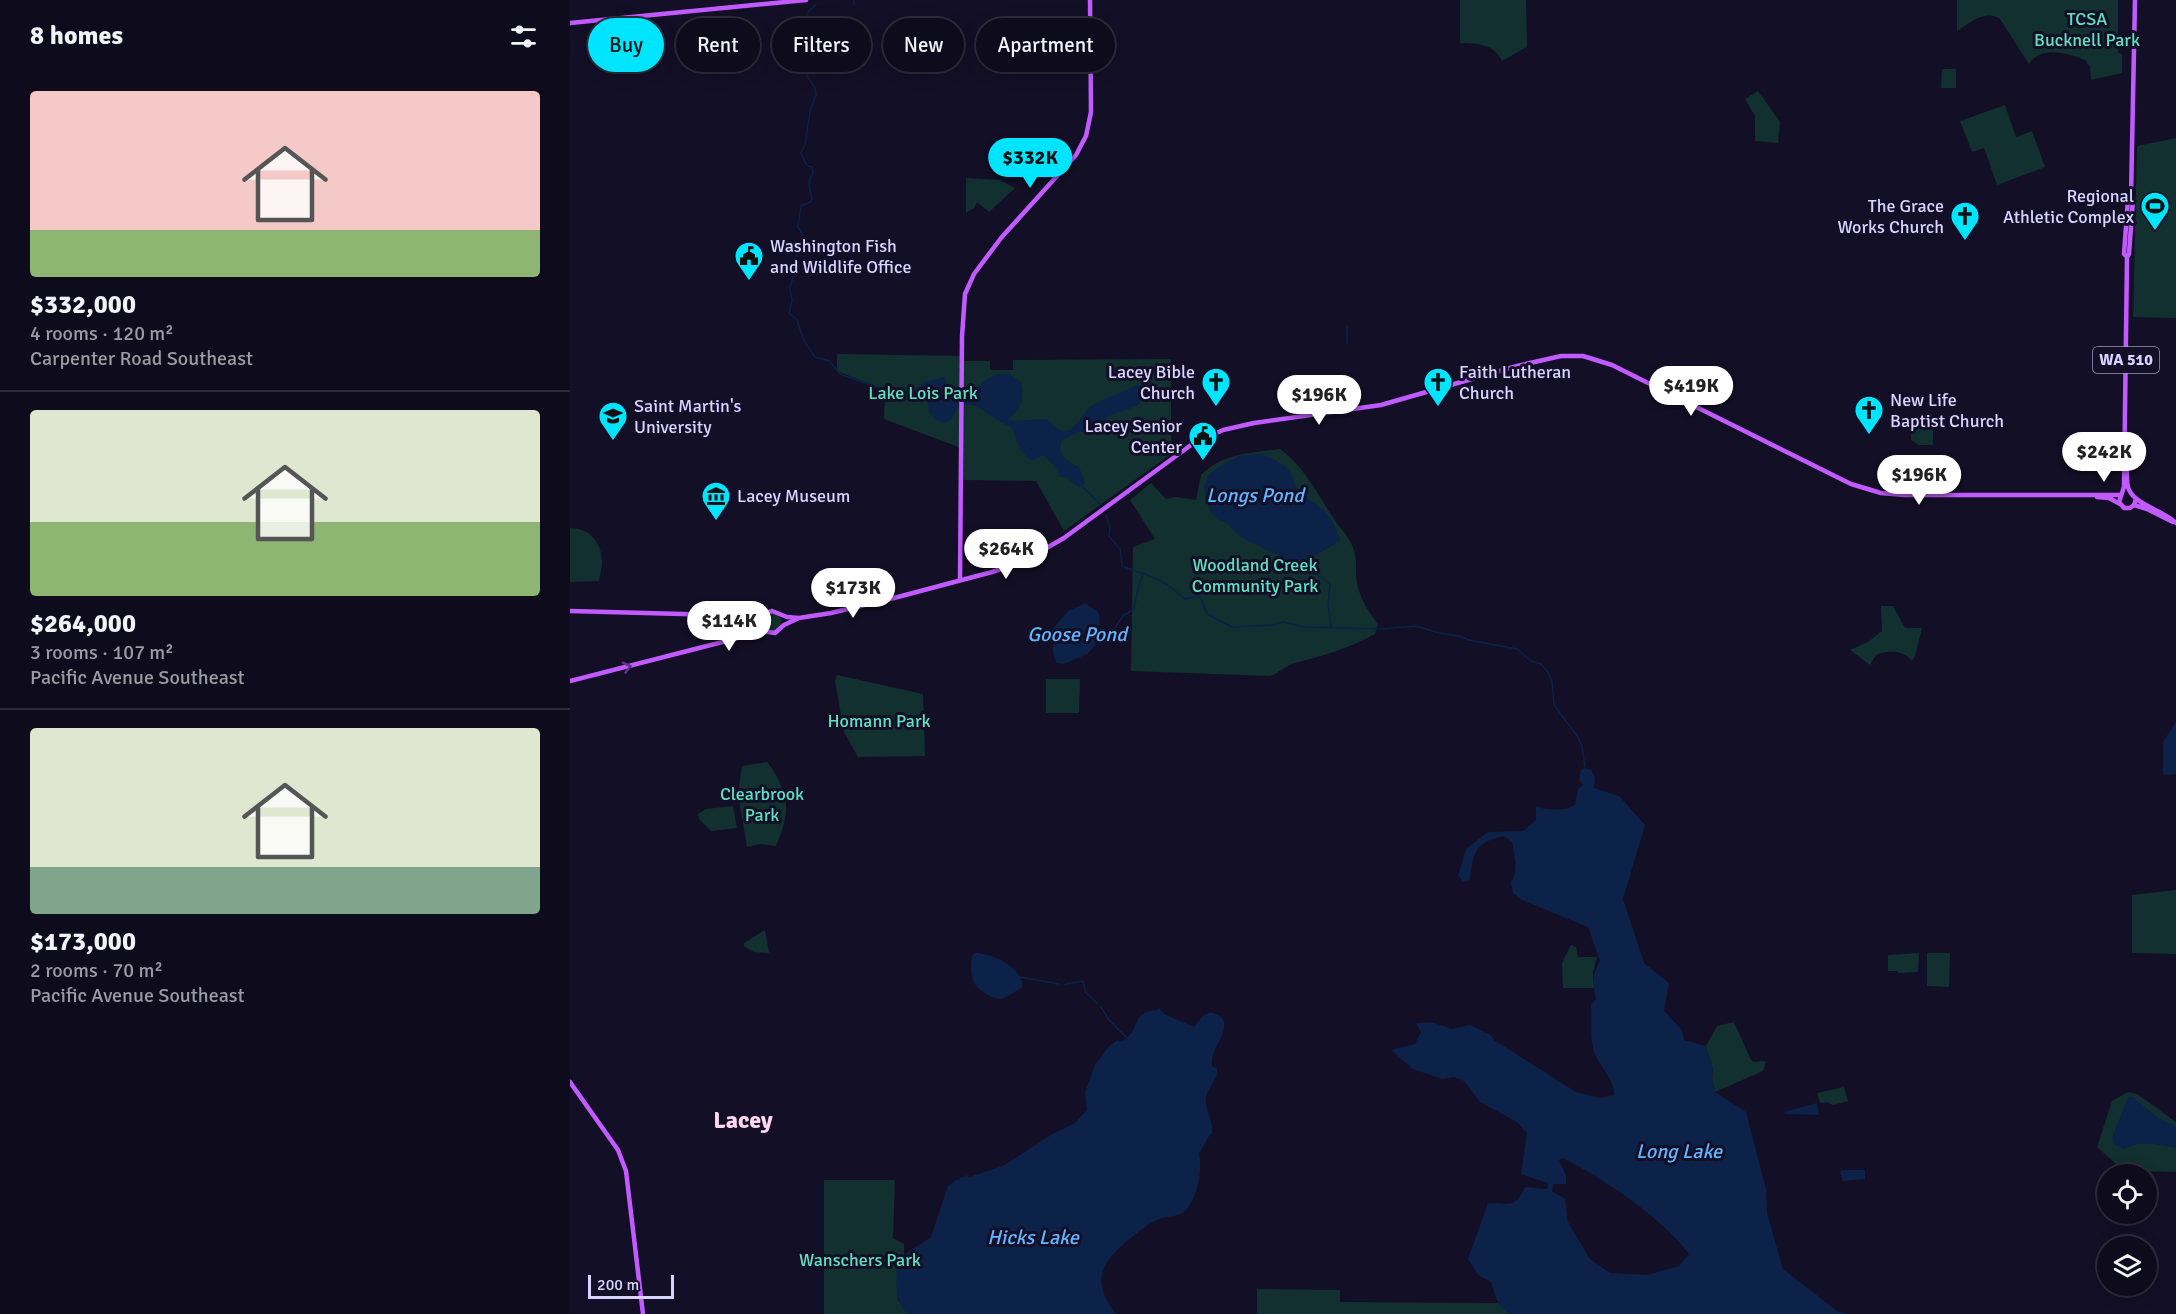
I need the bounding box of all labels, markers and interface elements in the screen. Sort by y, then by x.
park label: TCSA Bucknell Park [2034,8,2140,51]
chip: Buy [588,18,664,72]
chip: Rent [676,18,760,72]
chip: Filters [772,18,871,72]
chip: New [883,18,964,72]
chip: Apartment [976,18,1115,72]
text: 8 homes [30,20,123,52]
icon: filters [507,20,540,53]
icon: home [231,130,339,238]
pin: $332K [988,138,1072,189]
text: $332K [1002,145,1058,170]
place label: Regional Athletic Complex [2003,185,2135,228]
sports icon: Regional Athletic Complex [2139,190,2171,232]
place label: The Grace Works Church [1837,195,1944,238]
church icon: The Grace Works Church [1949,200,1981,242]
place label: Washington Fish and Wildlife Office [770,235,911,278]
public building icon: Washington Fish and Wildlife Office [733,240,765,282]
text: $332,000 [30,289,136,321]
text: 4 rooms · 120 m² [30,321,174,346]
text: Carpenter Road Southeast [30,346,253,371]
road number: WA 510 [2093,347,2159,373]
place label: Lacey Bible Church [1108,361,1195,404]
place label: Faith Lutheran Church [1459,361,1571,404]
church icon: Lacey Bible Church [1200,366,1232,408]
church icon: Faith Lutheran Church [1422,366,1454,408]
pin: $419K [1649,366,1733,417]
text: $419K [1663,373,1719,398]
pin: $196K [1277,375,1361,426]
park label: Lake Lois Park [868,382,978,404]
text: $196K [1291,382,1347,407]
place label: New Life Baptist Church [1890,389,2004,432]
church icon: New Life Baptist Church [1853,394,1885,436]
place label: Saint Martin's University [634,395,742,438]
school or university icon: Saint Martin's University [597,400,629,442]
place label: Lacey Senior Center [1085,415,1182,458]
public building icon: Lacey Senior Center [1187,420,1219,462]
pin: $242K [2062,432,2146,483]
text: $242K [2076,439,2132,464]
icon: home [231,449,339,557]
pin: $196K [1877,455,1961,506]
text: $196K [1891,462,1947,487]
museum icon: Lacey Museum [700,480,732,522]
water label: Longs Pond [1206,483,1306,508]
place label: Lacey Museum [737,485,850,507]
pin: $264K [964,529,1048,580]
text: $264K [978,536,1034,561]
park label: Woodland Creek Community Park [1192,554,1318,597]
pin: $173K [811,568,895,619]
text: $173K [825,575,881,600]
pin: $114K [687,601,771,652]
text: $264,000 [30,608,136,640]
text: $114K [701,608,757,633]
water label: Goose Pond [1027,622,1129,647]
text: 3 rooms · 107 m² [30,640,174,665]
one-way arrow [622,661,632,674]
text: Pacific Avenue Southeast [30,665,245,690]
park label: Homann Park [827,710,931,732]
icon: home [231,767,339,875]
park label: Clearbrook Park [720,783,804,826]
text: $173,000 [30,926,136,958]
text: 2 rooms · 70 m² [30,958,163,983]
text: Pacific Avenue Southeast [30,983,245,1008]
district label: Lacey [713,1105,773,1135]
water label: Long Lake [1636,1139,1723,1164]
map controls [2097,1164,2157,1296]
button: locate [2097,1164,2157,1224]
water label: Hicks Lake [987,1225,1080,1250]
button: layers [2097,1236,2157,1296]
park label: Wanschers Park [799,1249,921,1271]
scale bar [588,1272,674,1300]
text: 200 m [597,1275,639,1295]

